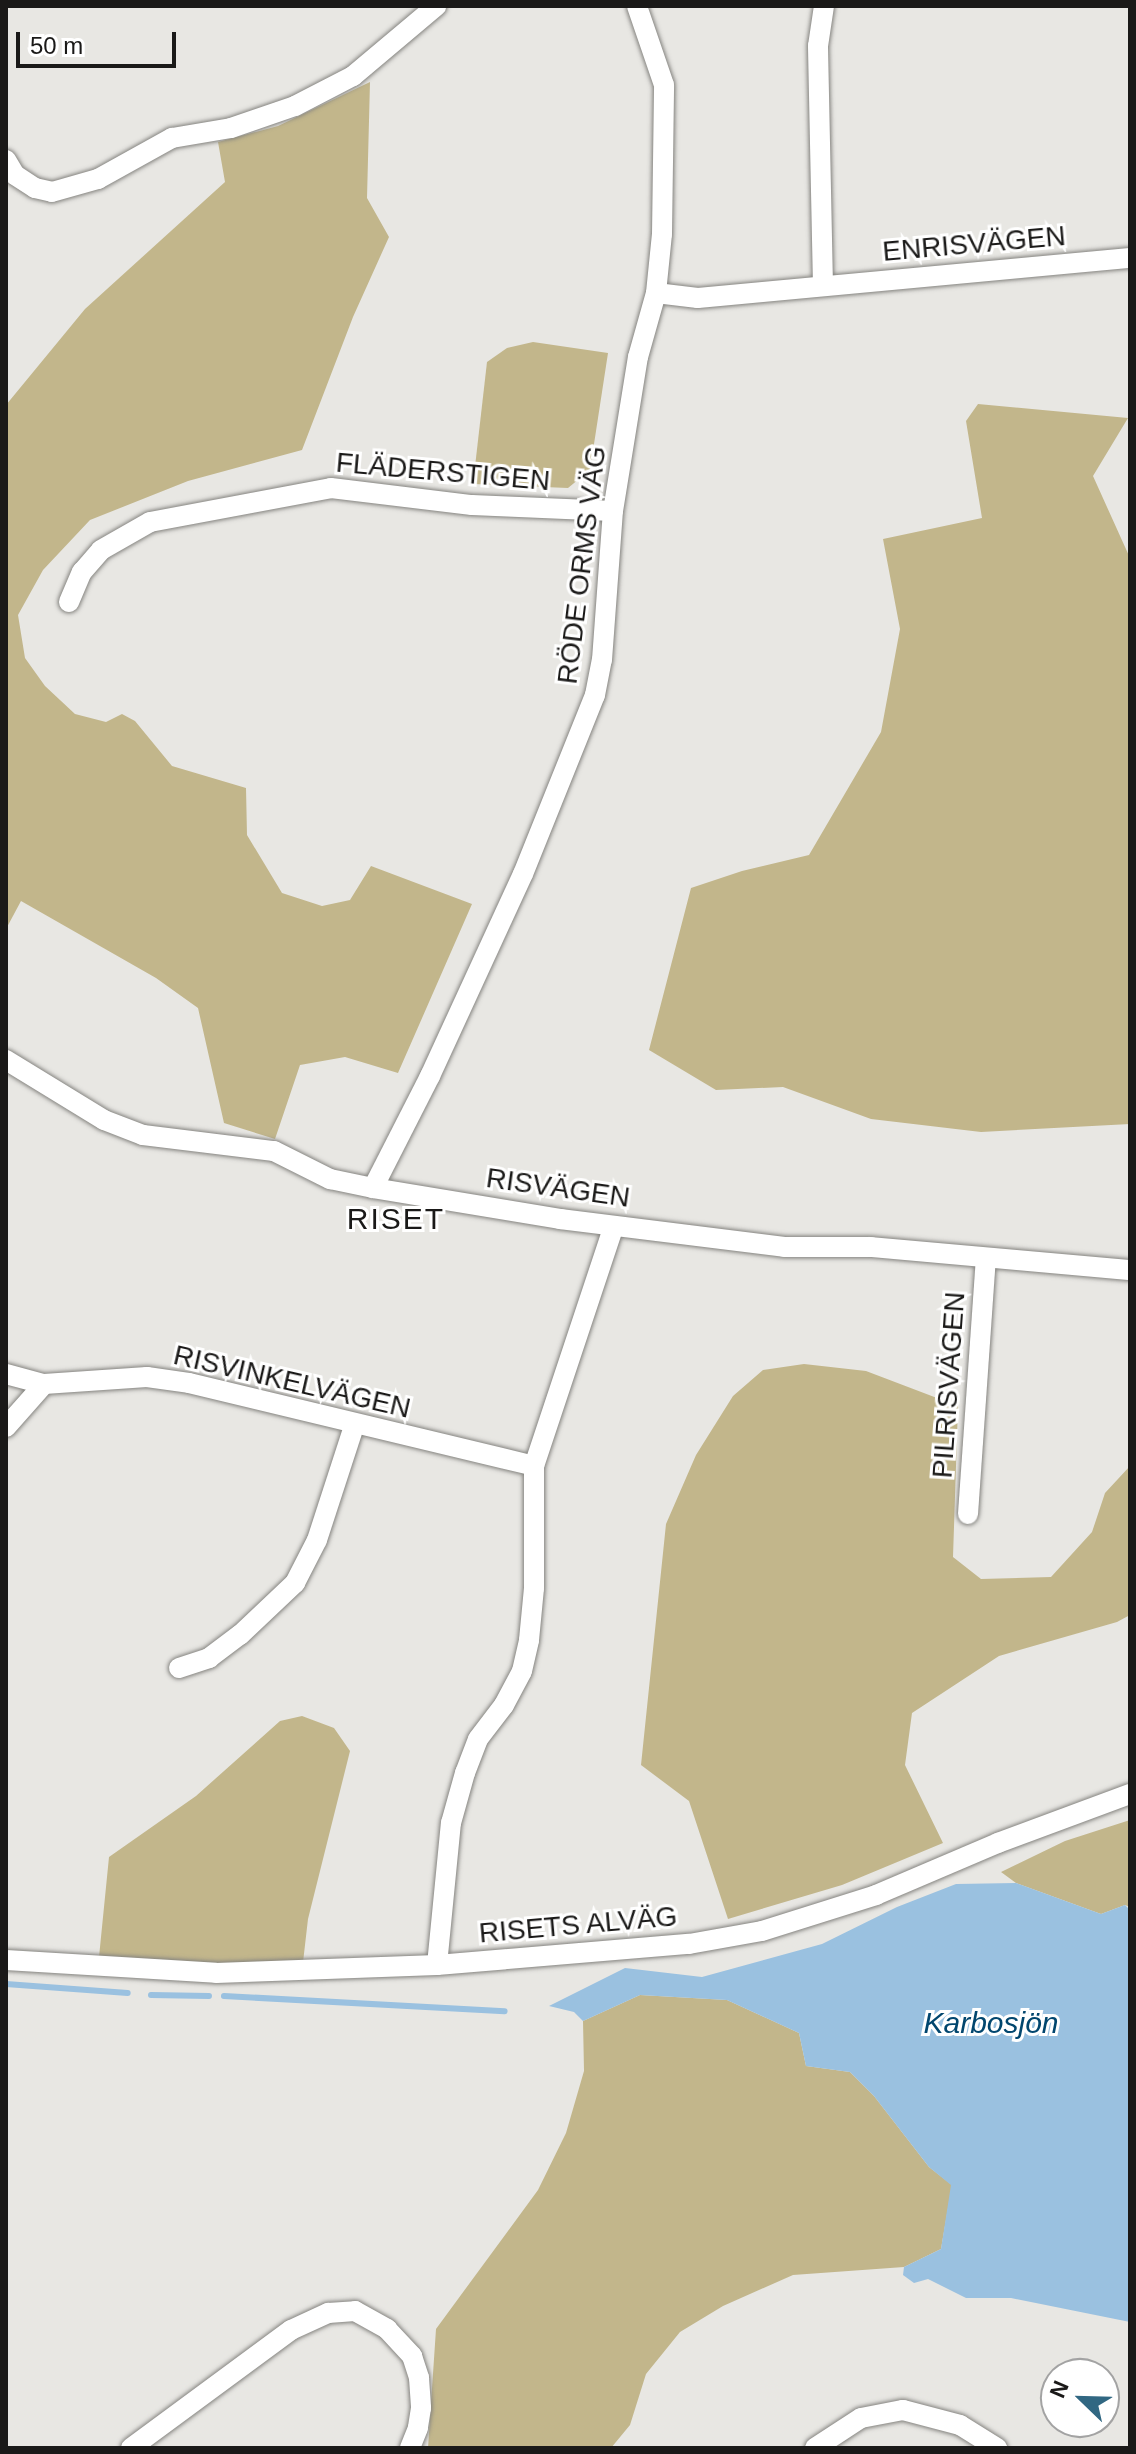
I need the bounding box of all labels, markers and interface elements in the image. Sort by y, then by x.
scale bar [20,16,180,66]
text: 50 m [30,32,83,59]
street label: ENRISVÄGEN [881,219,1067,269]
street label: RÖDE ORMS VÄG [551,444,613,686]
street label: FLÄDERSTIGEN [335,446,551,498]
street label: RISVÄGEN [484,1161,632,1215]
district label: RISET [347,1201,445,1237]
street label: PILRISVÄGEN [926,1291,972,1479]
street label: RISVINKELVÄGEN [170,1338,414,1426]
street label: RISETS ALVÄG [477,1900,679,1950]
water label: Karbosjön [923,2005,1059,2041]
north arrow [1040,2358,1120,2438]
text: N [1045,2377,1074,2401]

